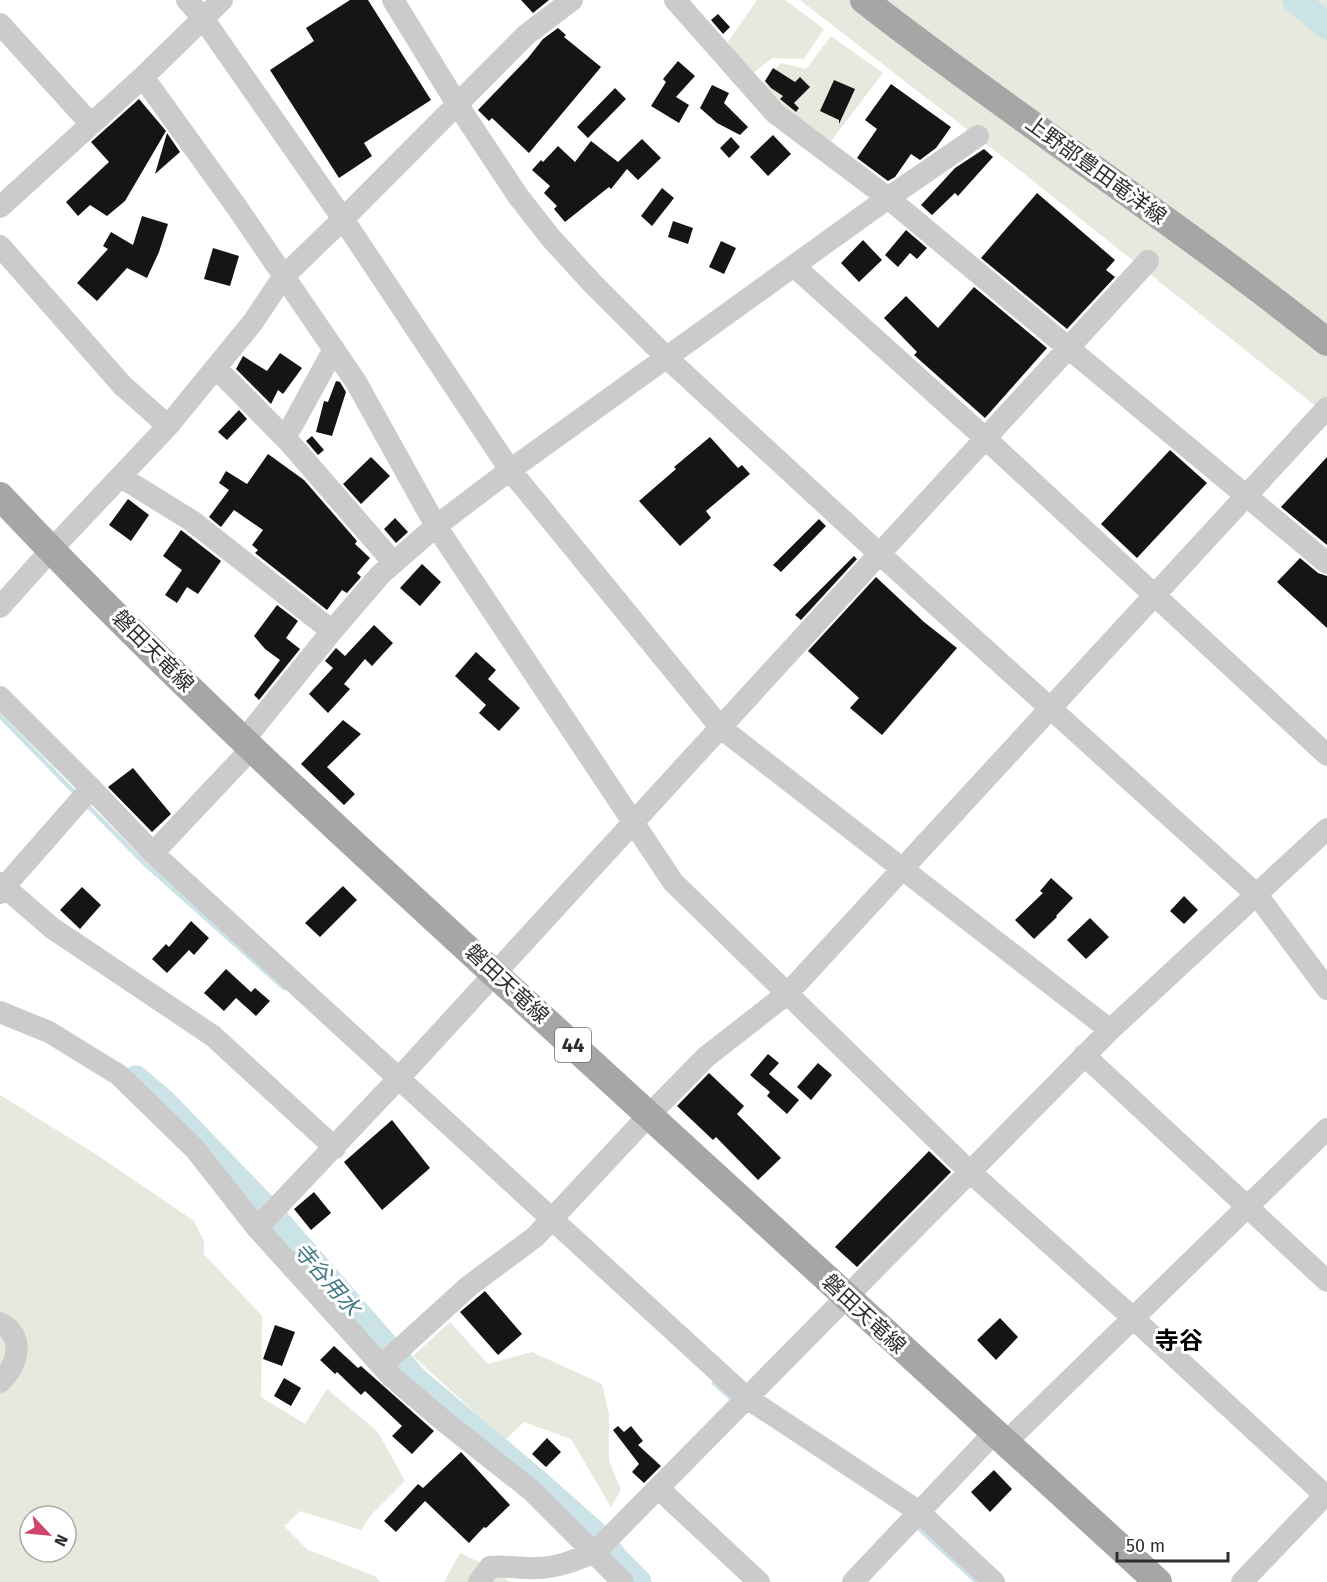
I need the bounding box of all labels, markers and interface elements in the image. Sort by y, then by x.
street label: 上野部豊田竜洋線 [1020,110,1172,230]
street label: 磐田天竜線 [107,605,199,697]
street label: 磐田天竜線 [460,939,554,1029]
road number: 44 [555,1028,591,1062]
water label: 寺谷用水 [288,1237,367,1323]
street label: 磐田天竜線 [817,1269,911,1359]
district label: 寺谷 [1155,1327,1203,1355]
north arrow [18,1504,78,1564]
scale bar [1117,1525,1228,1563]
text: N [50,1531,72,1549]
text: 50 m [1126,1535,1165,1557]

